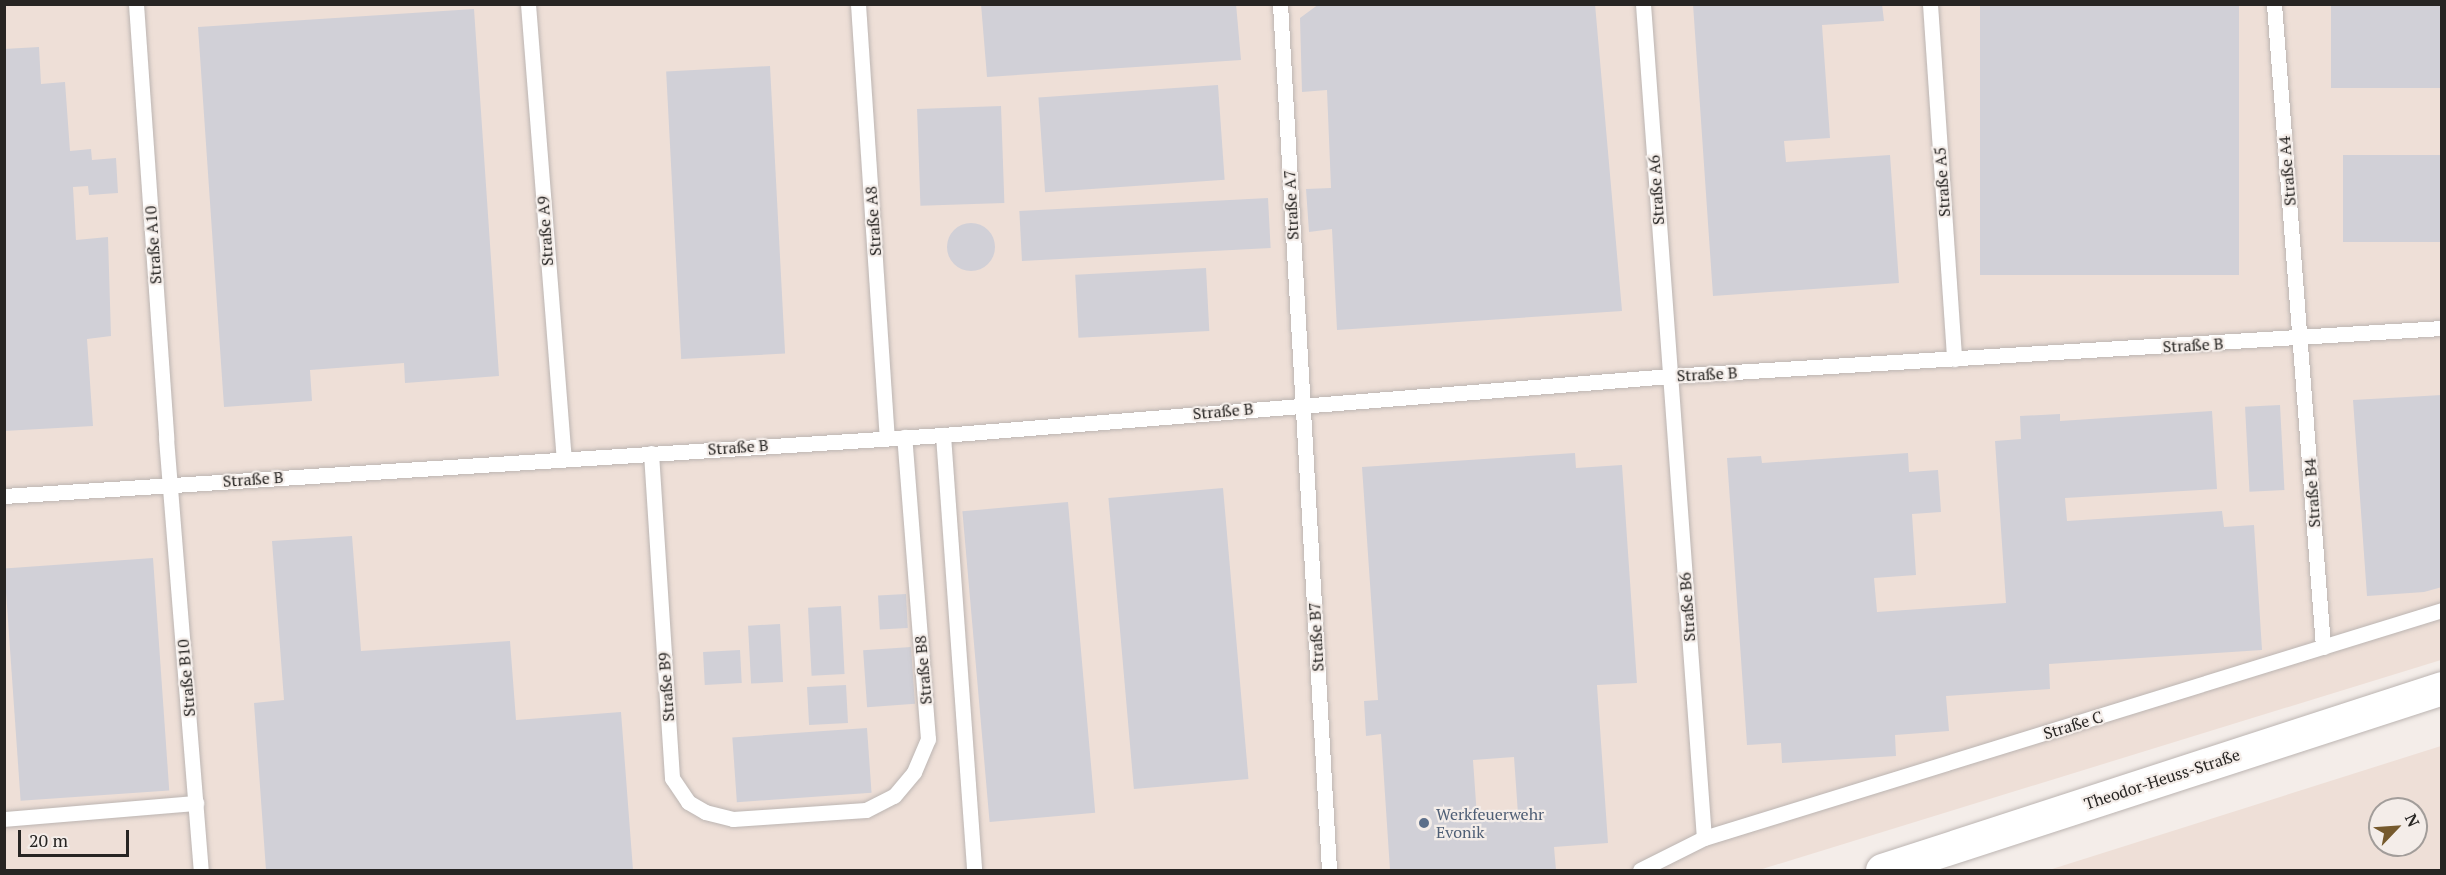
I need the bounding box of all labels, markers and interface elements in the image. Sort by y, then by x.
street label: Straße A4 [2274,135,2300,207]
street label: Straße A5 [1930,146,1954,218]
street label: Straße A6 [1644,154,1668,226]
street label: Straße A7 [1280,169,1302,241]
street label: Straße A8 [861,185,885,257]
street label: Straße A9 [533,195,557,267]
street label: Straße A10 [141,205,165,285]
street label: Straße B [2162,334,2224,356]
street label: Straße B [1676,363,1738,385]
street label: Straße B [1192,399,1254,423]
street label: Straße B [707,435,769,459]
street label: Straße B4 [2300,458,2324,528]
street label: Straße B [222,467,284,491]
street label: Straße B6 [1675,572,1699,642]
street label: Straße B7 [1305,602,1327,672]
street label: Straße B8 [910,635,936,705]
street label: Straße B10 [173,638,199,718]
street label: Straße B9 [654,652,678,722]
street label: Straße C [2041,707,2105,743]
street label: Theodor-Heuss-Straße [2082,745,2242,813]
north arrow [2368,797,2428,857]
place label: Werkfeuerwehr Evonik [1436,804,1544,842]
text: N [2400,810,2425,830]
marker: Werkfeuerwehr Evonik [1417,816,1431,830]
scale bar [21,818,132,856]
text: 20 m [29,828,68,852]

